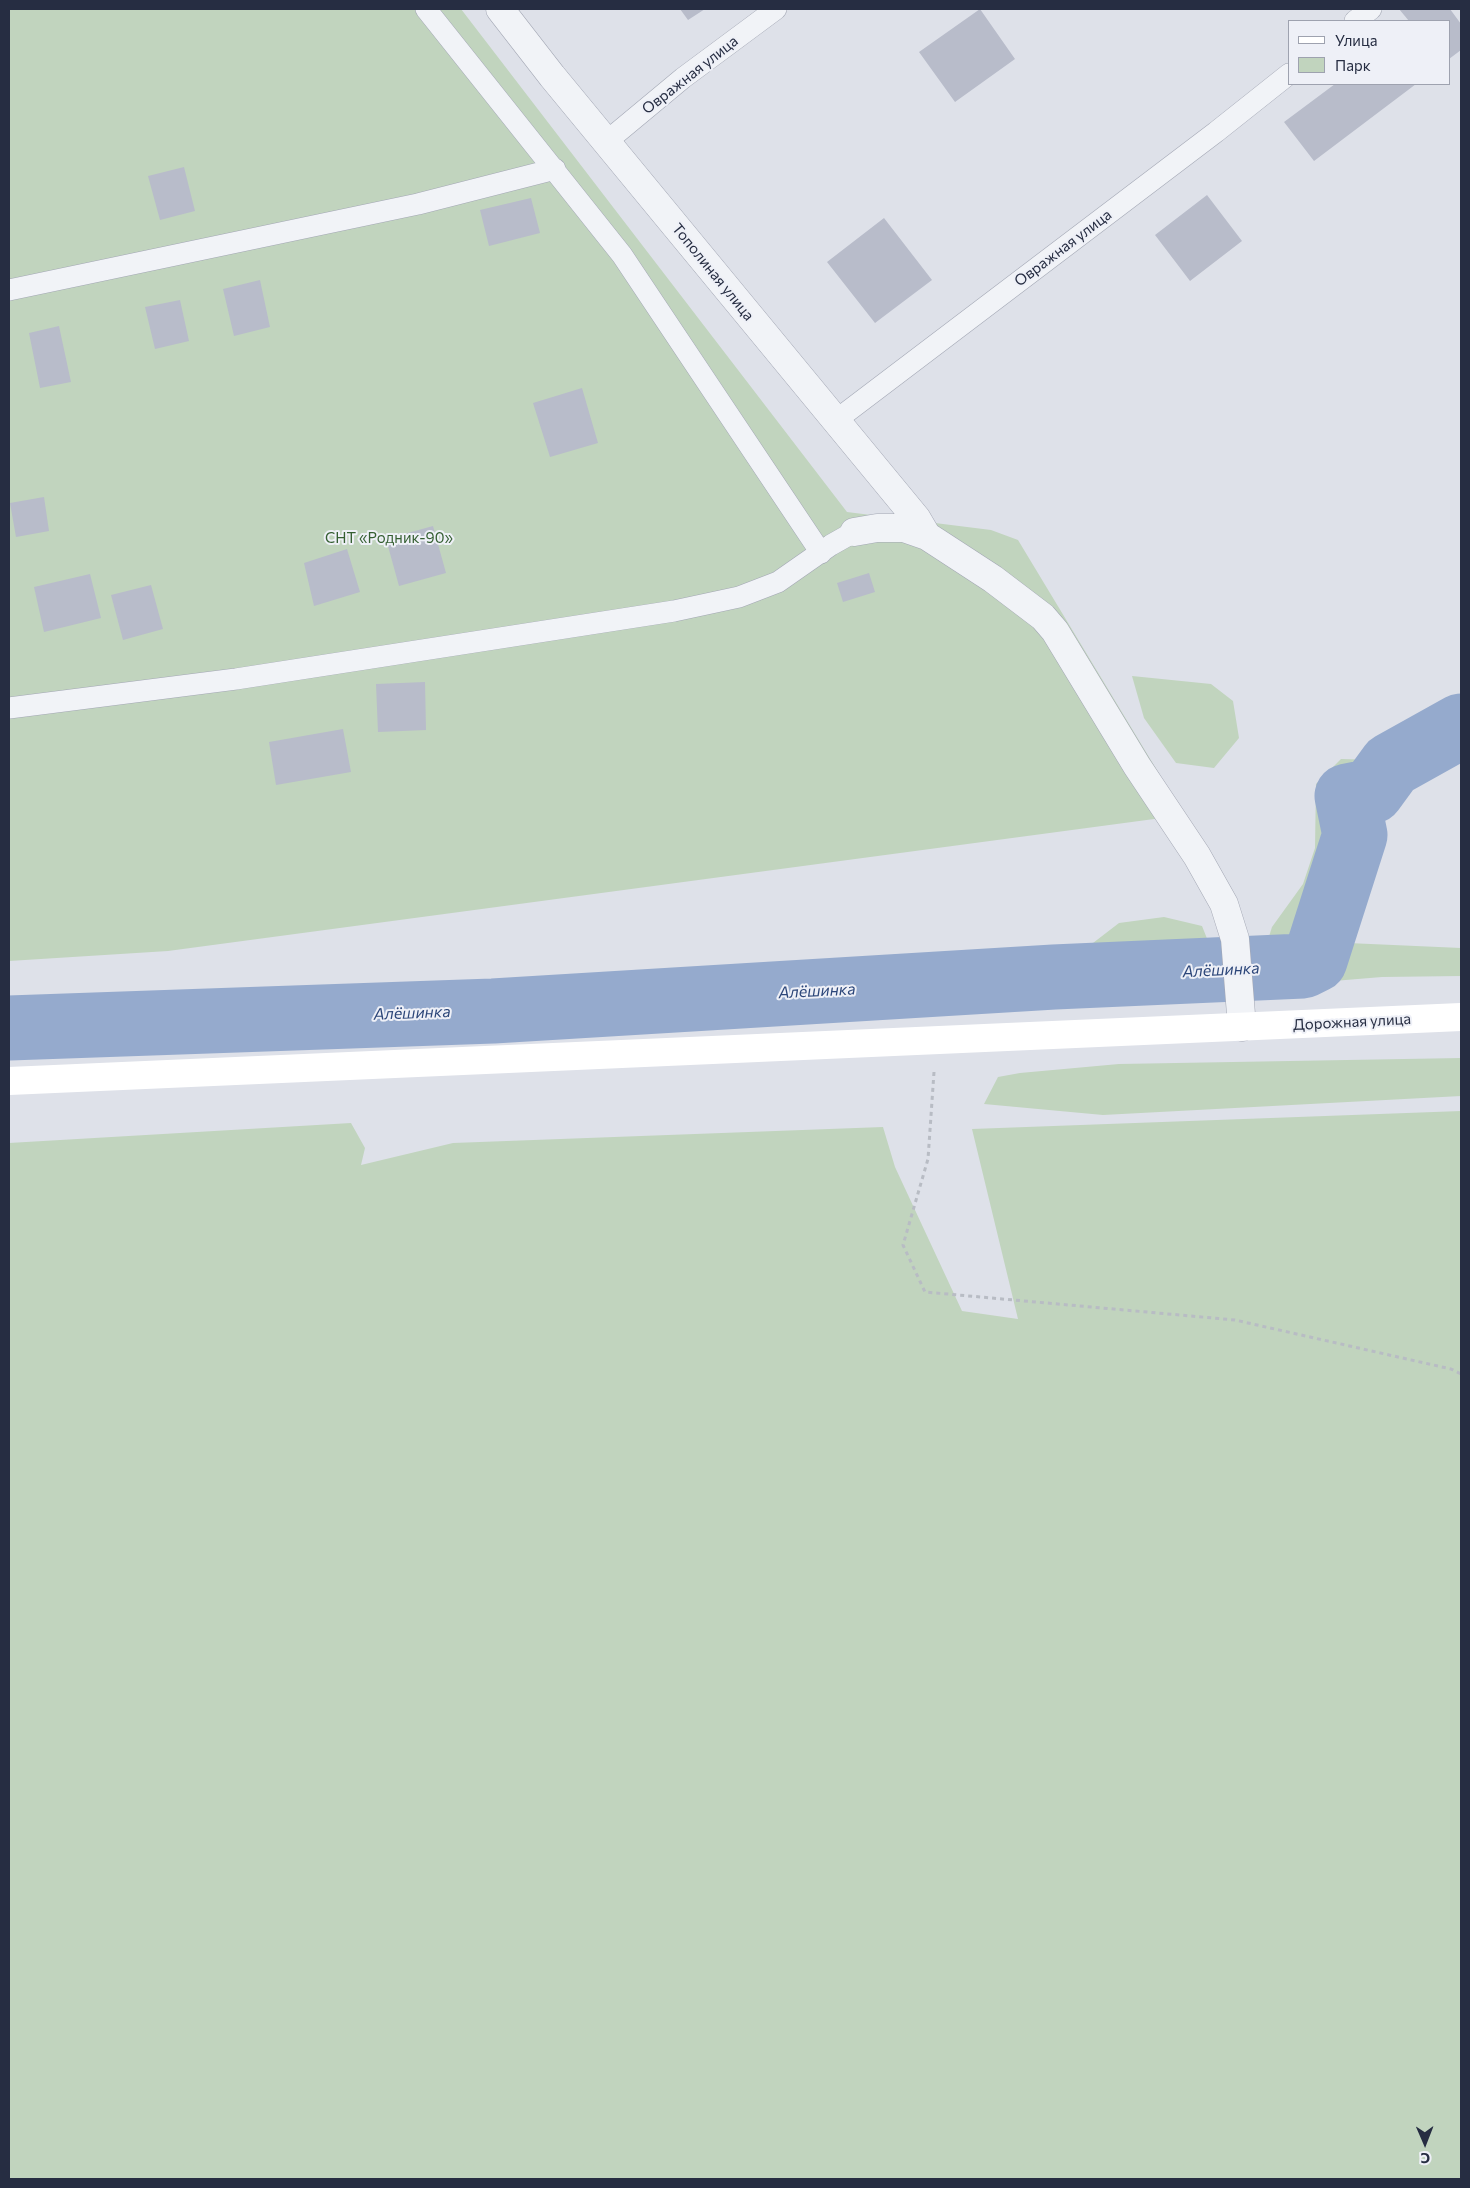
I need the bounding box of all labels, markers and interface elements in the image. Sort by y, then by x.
legend [1288,20,1450,85]
text: Улица [1335,31,1377,49]
street label: Овражная улица [638,32,742,118]
text: Парк [1335,56,1371,74]
street label: Овражная улица [1011,206,1115,290]
street label: Тополиная улица [668,220,758,324]
park label: СНТ «Родник-90» [325,529,453,547]
water label: Алёшинка [1182,958,1260,982]
water label: Алёшинка [778,979,856,1003]
water label: Алёшинка [373,1002,451,1024]
street label: Дорожная улица [1293,1010,1411,1034]
north arrow [1400,2118,1450,2168]
text: С [1420,2150,1430,2167]

